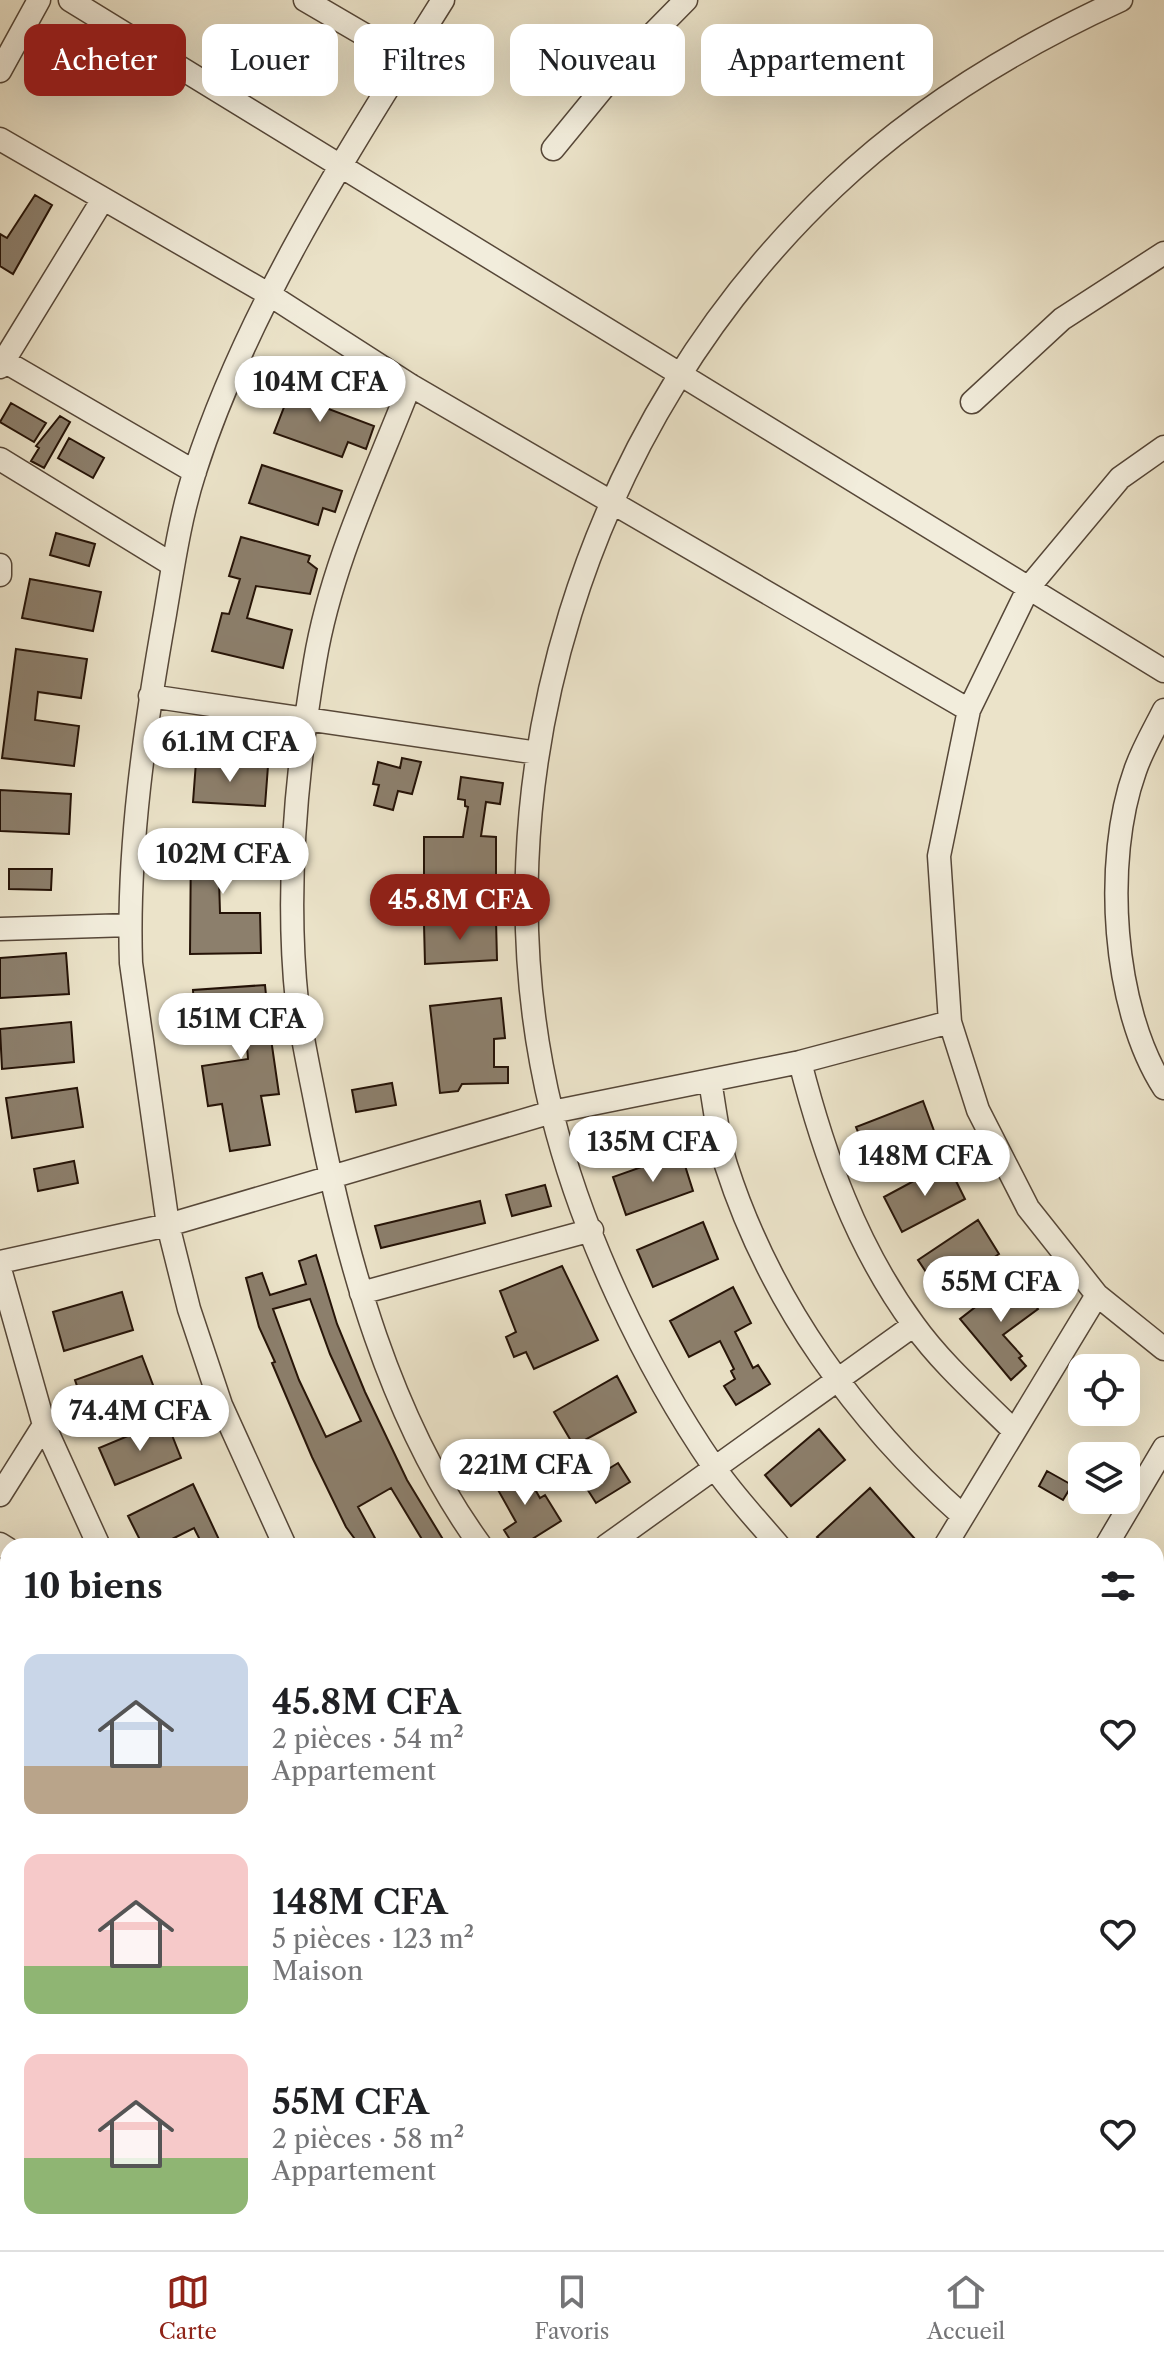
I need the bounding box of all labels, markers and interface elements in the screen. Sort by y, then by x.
chip: Acheter [24,24,186,96]
chip: Louer [202,24,338,96]
chip: Filtres [354,24,494,96]
chip: Nouveau [510,24,685,96]
chip: Appartement [701,24,933,96]
pin: 104M CFA [237,356,403,424]
text: 104M CFA [253,366,387,398]
pin: 61.1M CFA [138,716,322,784]
text: 61.1M CFA [161,726,299,758]
pin: 102M CFA [140,828,306,896]
text: 102M CFA [156,838,290,870]
pin: 45.8M CFA [368,874,552,942]
text: 45.8M CFA [388,884,532,916]
pin: 151M CFA [158,993,324,1061]
text: 151M CFA [177,1003,305,1035]
pin: 135M CFA [570,1116,736,1184]
text: 135M CFA [587,1126,719,1158]
pin: 148M CFA [842,1130,1008,1198]
text: 148M CFA [858,1140,992,1172]
pin: 55M CFA [927,1256,1075,1324]
text: 55M CFA [941,1266,1061,1298]
map controls [1068,1354,1140,1514]
button: locate [1068,1354,1140,1426]
pin: 74.4M CFA [48,1385,232,1453]
text: 74.4M CFA [69,1395,211,1427]
pin: 221M CFA [442,1439,608,1507]
button: layers [1068,1442,1140,1514]
text: 221M CFA [458,1449,592,1481]
icon: filters [1096,1564,1140,1608]
text: 10 biens [24,1565,163,1607]
text: 45.8M CFA [272,1681,461,1723]
icon: home [88,1686,184,1782]
icon: heart [1096,1712,1140,1756]
text: 2 pièces · 54 m² [272,1723,464,1755]
text: Appartement [272,1755,436,1787]
text: 148M CFA [272,1881,448,1923]
icon: home [88,1886,184,1982]
icon: heart [1096,1912,1140,1956]
text: 5 pièces · 123 m² [272,1923,474,1955]
text: Maison [272,1955,363,1987]
text: 55M CFA [272,2081,429,2123]
icon: home [88,2086,184,2182]
icon: heart [1096,2112,1140,2156]
text: 2 pièces · 58 m² [272,2123,464,2155]
text: Appartement [272,2155,436,2187]
tab: Carte [159,2270,217,2345]
tab: Favoris [534,2270,609,2345]
tab: Accueil [927,2270,1005,2345]

